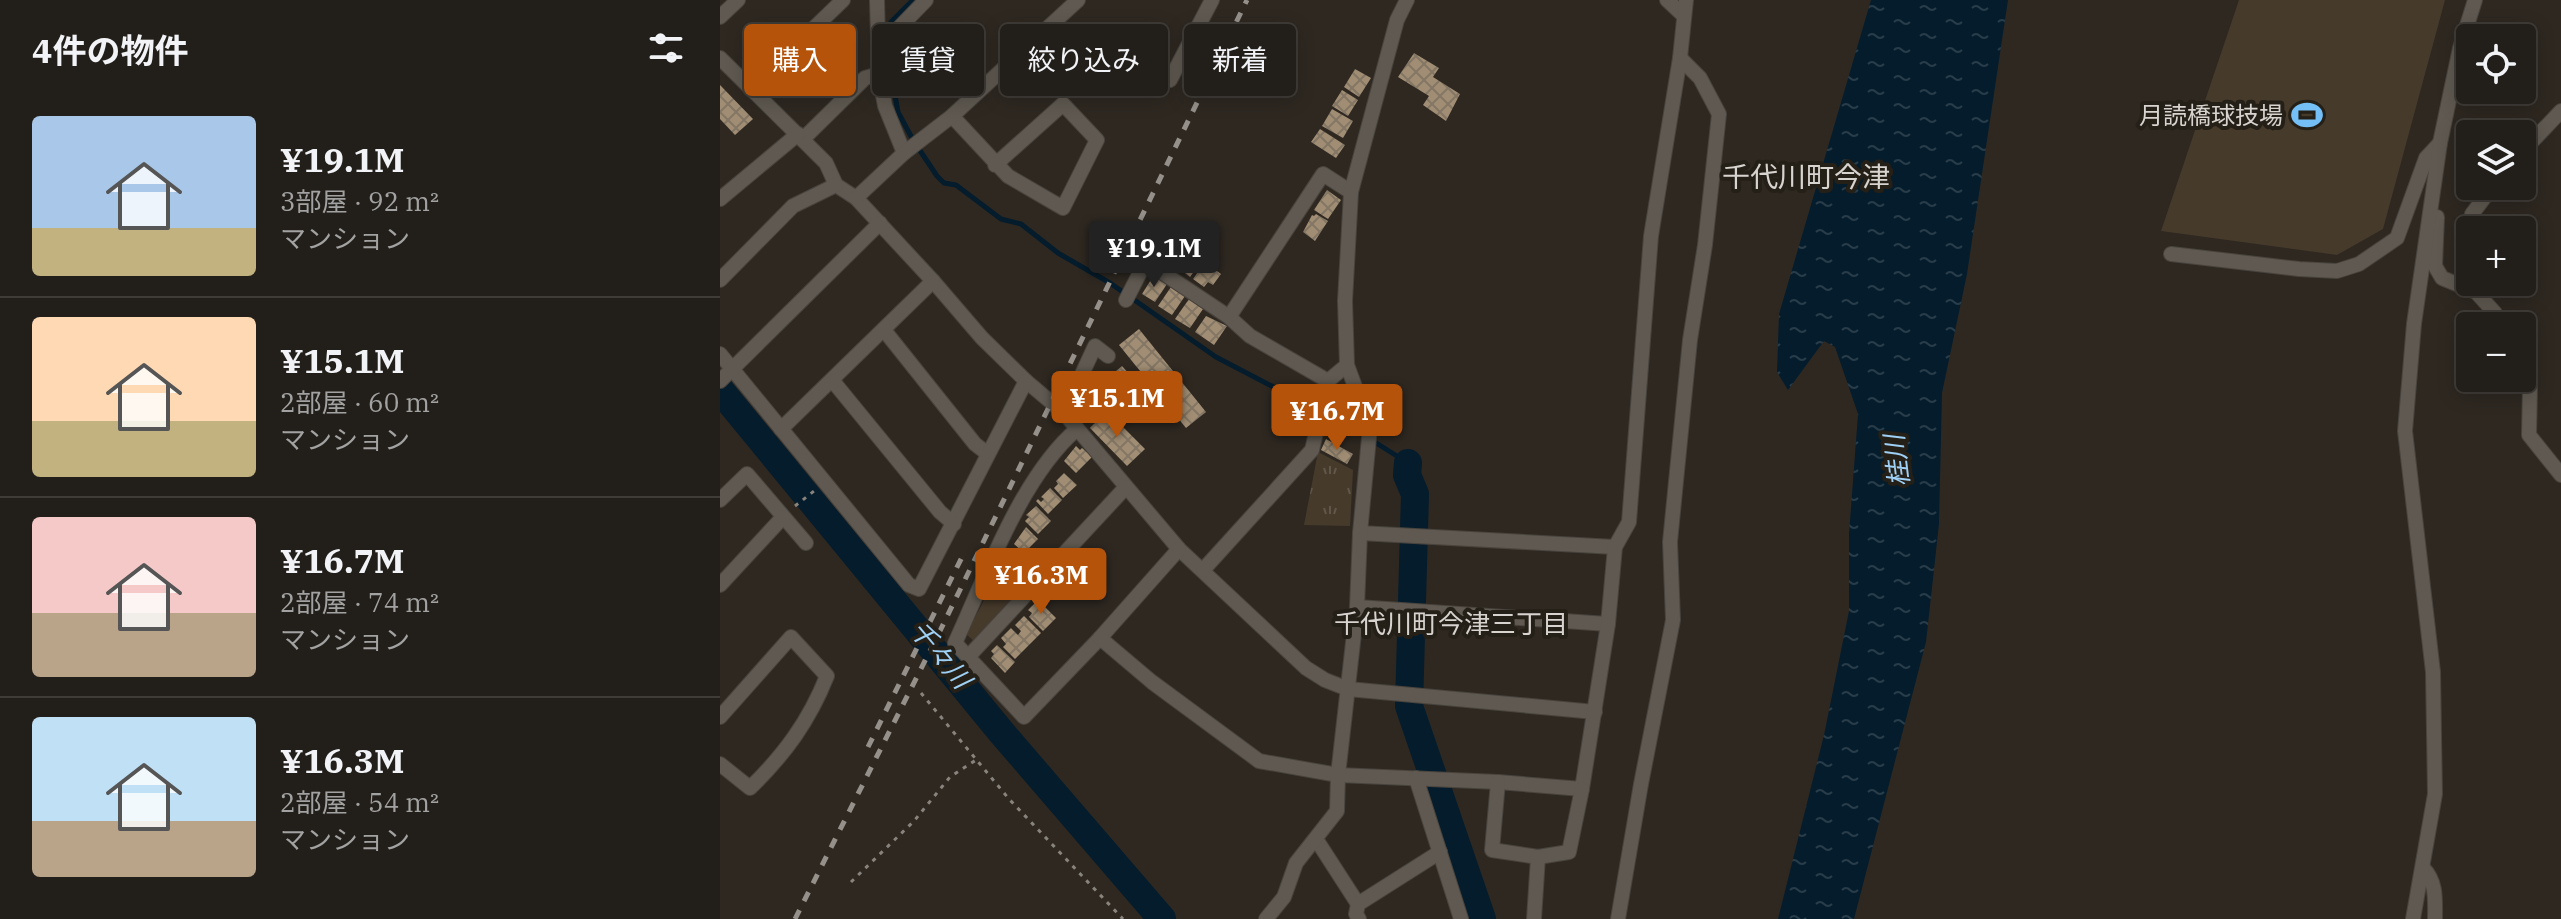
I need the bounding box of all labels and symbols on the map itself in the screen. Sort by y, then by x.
sports icon: 月読橋球技場 [2290,98,2324,132]
place label: 月読橋球技場 [2139,99,2283,131]
district label: 千代川町今津 [1722,158,1890,195]
pin: ¥19.1M [1089,221,1219,289]
pin: ¥15.1M [1052,371,1182,439]
pin: ¥16.7M [1272,384,1402,452]
water label: 桂川 [1876,430,1916,489]
pin: ¥16.3M [976,548,1106,616]
district label: 千代川町今津三丁目 [1334,606,1568,640]
water label: 千々川 [903,613,981,697]

